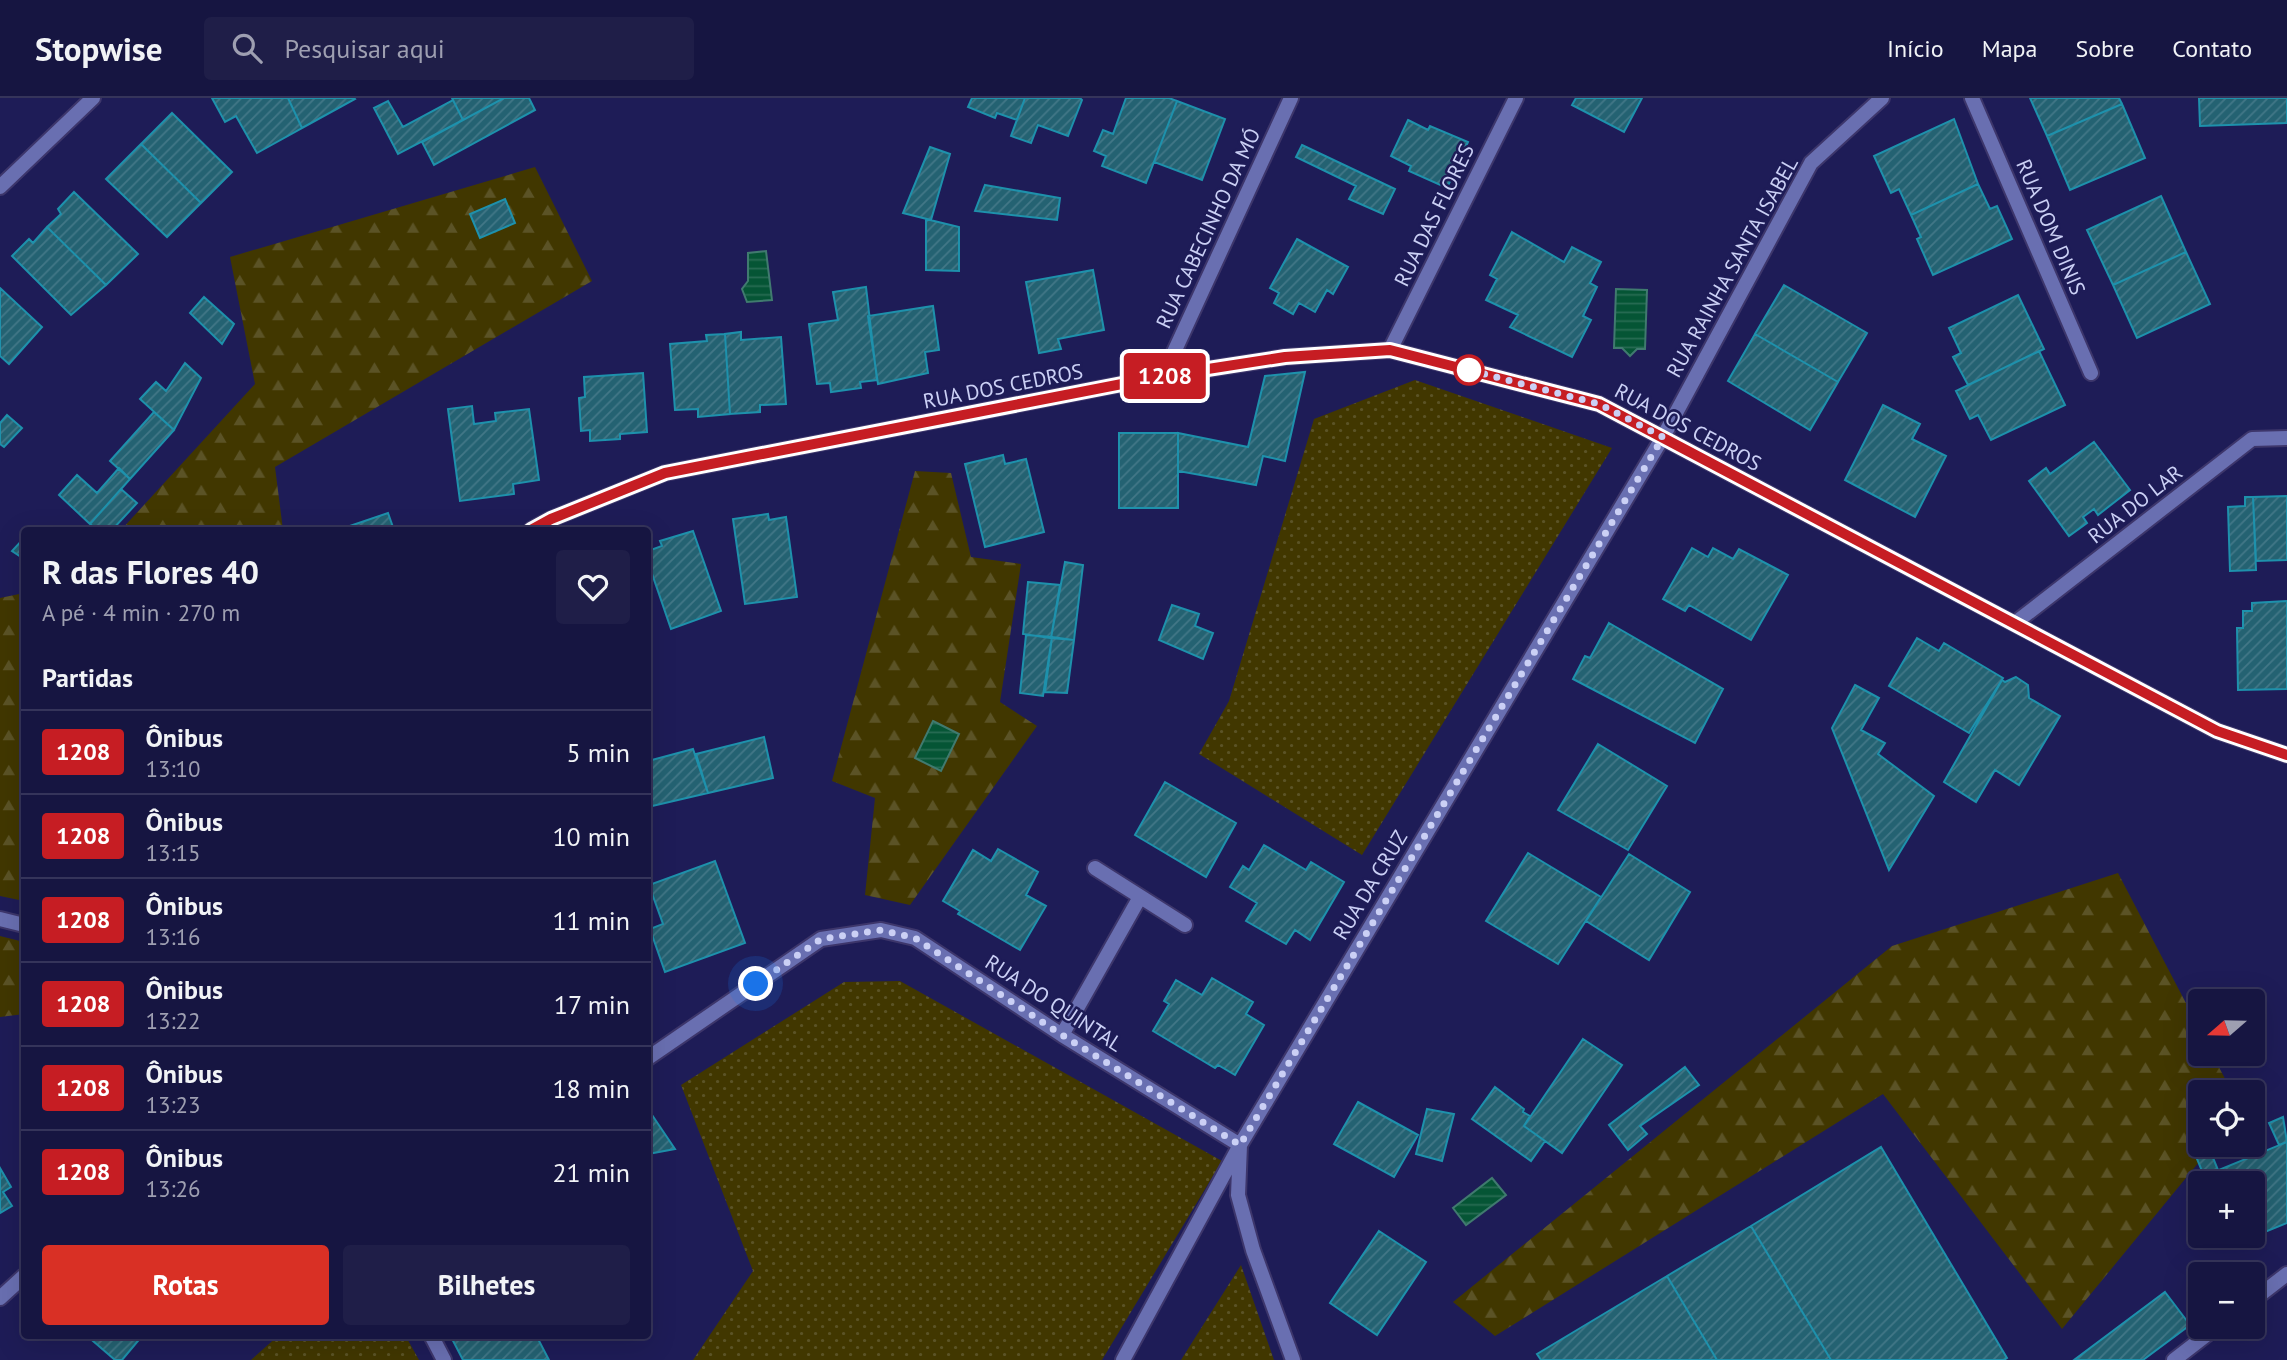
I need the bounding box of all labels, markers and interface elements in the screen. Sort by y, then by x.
search box [204,17,694,80]
text: Stopwise [35,27,162,70]
icon: search [228,29,266,67]
text: Pesquisar aqui [284,32,445,65]
text: Início [1887,33,1944,64]
text: Mapa [1982,33,2037,64]
text: Sobre [2075,33,2134,64]
text: Contato [2172,33,2252,64]
street label: RUA CABECINHO DA MÓ [1150,124,1266,332]
street label: RUA DAS FLORES [1388,139,1480,291]
street label: RUA RAINHA SANTA ISABEL [1660,152,1804,382]
street label: RUA DOM DINIS [2010,155,2092,299]
line badge: 1208 [1116,353,1214,399]
unlabelled marker [1454,355,1484,385]
street label: RUA DOS CEDROS [921,357,1085,415]
text: 1208 [1138,360,1192,391]
street label: RUA DOS CEDROS [1610,377,1766,477]
street label: RUA DO LAR [2082,459,2188,549]
text: R das Flores 40 [42,550,259,593]
button: heart [556,550,630,624]
text: A pé · 4 min · 270 m [42,598,240,627]
text: Partidas [42,661,133,694]
text: Ônibus [145,721,223,754]
text: 1208 [56,736,110,767]
text: 5 min [567,736,630,769]
text: 13:10 [145,754,201,783]
text: Ônibus [145,805,223,838]
text: 1208 [56,820,110,851]
text: 10 min [552,820,630,853]
street label: RUA DA CRUZ [1327,825,1413,945]
text: 13:15 [145,838,201,867]
text: Ônibus [145,889,223,922]
text: 1208 [56,904,110,935]
text: 11 min [552,904,630,937]
text: 13:16 [145,922,201,951]
street label: RUA DO QUINTAL [980,948,1128,1058]
your location [738,966,773,1001]
text: Ônibus [145,973,223,1006]
text: 1208 [56,988,110,1019]
text: 17 min [554,988,630,1021]
north arrow [2188,989,2264,1066]
map controls [2188,989,2265,1339]
text: 13:22 [145,1006,201,1035]
text: Ônibus [145,1057,223,1090]
text: 1208 [56,1072,110,1103]
text: 18 min [552,1072,630,1105]
button: locate [2188,1080,2265,1157]
text: 13:23 [145,1090,201,1119]
text: Ônibus [145,1141,223,1174]
text: 1208 [56,1156,110,1187]
text: 21 min [552,1156,630,1189]
button: + [2188,1171,2265,1248]
text: 13:26 [145,1174,201,1203]
button: Rotas [42,1245,329,1325]
button: Bilhetes [343,1245,630,1325]
button: − [2188,1262,2265,1339]

